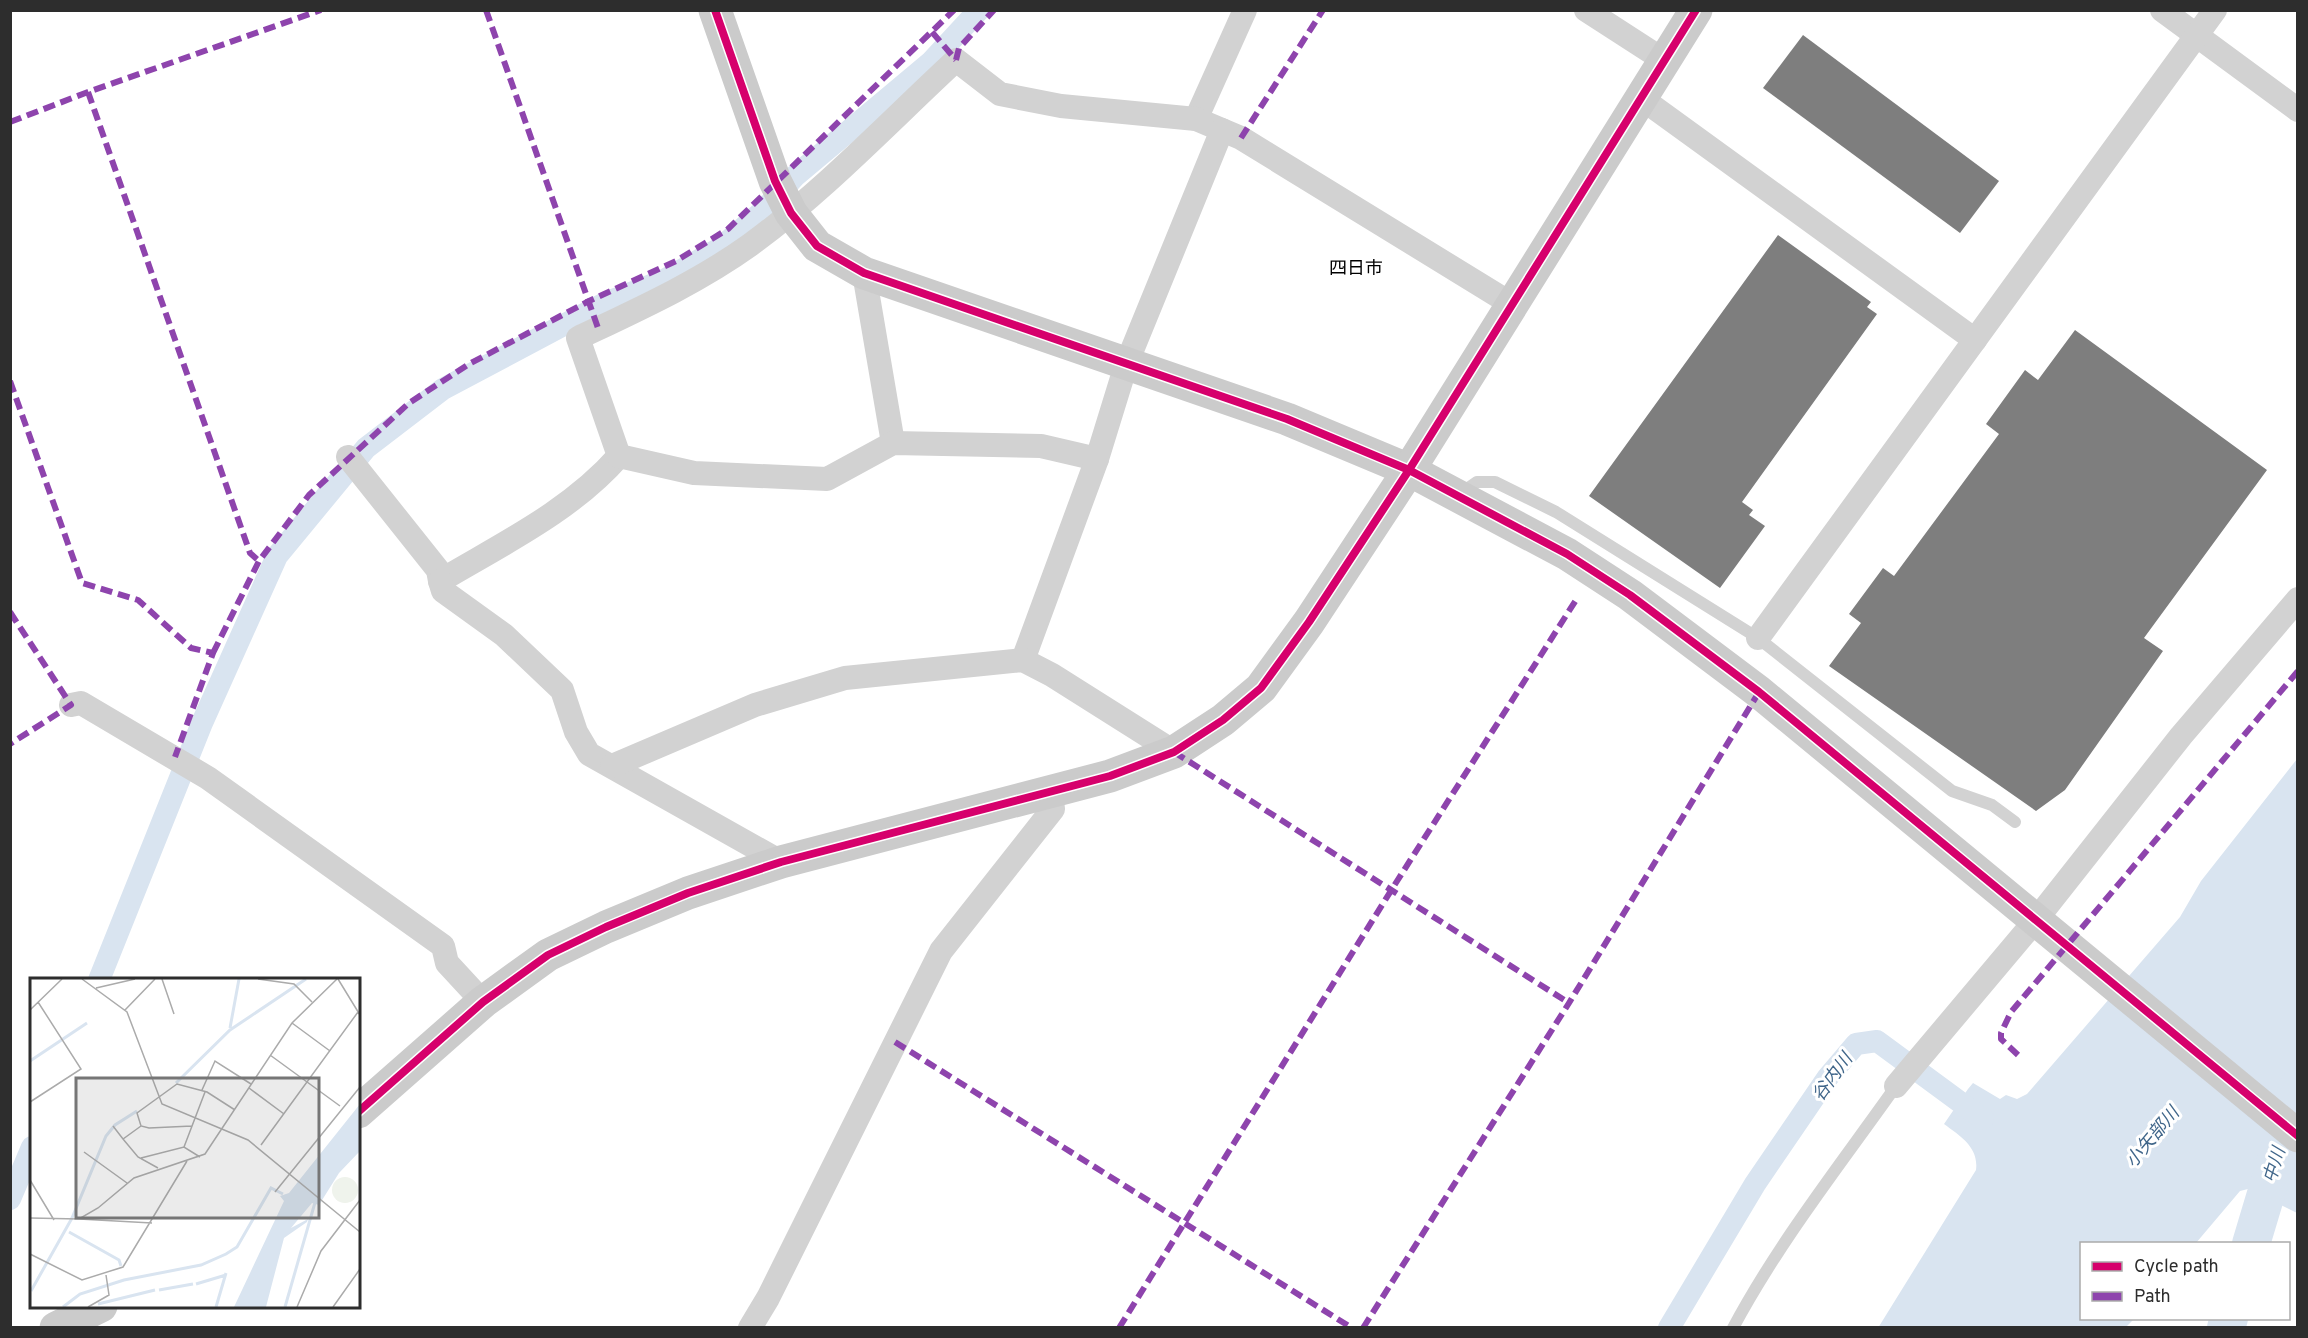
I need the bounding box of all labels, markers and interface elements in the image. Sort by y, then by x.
district label: 四日市 [1329,258,1383,281]
inset map [30,978,360,1308]
water label: 谷内川 [1808,1048,1860,1106]
water label: 小矢部川 [2121,1101,2186,1173]
water label: 中川 [2259,1143,2292,1186]
legend [2080,1242,2290,1320]
text: Cycle path [2134,1256,2219,1279]
text: Path [2134,1286,2171,1309]

